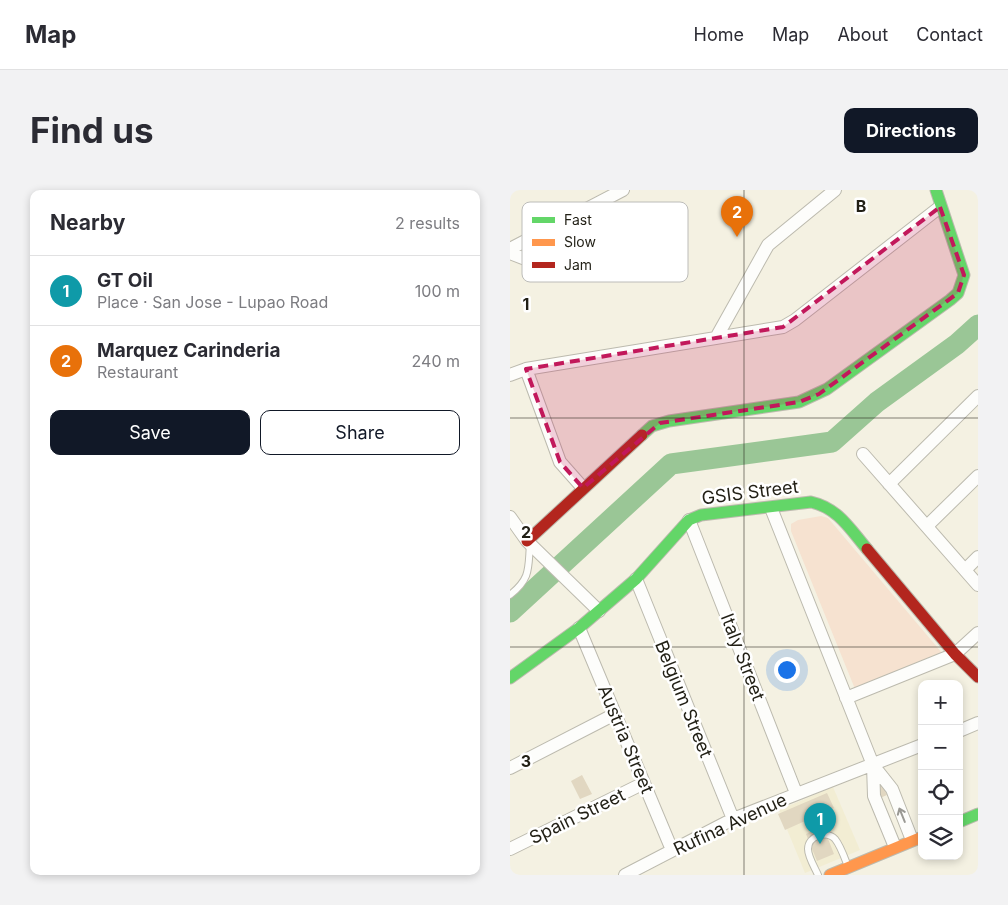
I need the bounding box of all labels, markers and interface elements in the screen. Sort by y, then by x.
text: Map [25,20,76,49]
text: Home [694,24,744,45]
text: Map [772,24,809,45]
text: About [837,24,888,45]
text: Contact [916,24,983,45]
button: Directions [844,108,978,153]
text: Find us [30,109,154,151]
pin: 2 [721,196,753,237]
text: B [856,196,866,216]
legend [522,202,688,282]
text: Nearby [50,210,125,235]
text: Fast [564,211,592,228]
text: 2 results [395,213,460,233]
text: Slow [564,233,596,250]
text: Jam [564,256,592,273]
text: GT Oil [97,269,153,292]
text: 1 [63,281,69,301]
text: 100 m [415,281,460,301]
text: Place · San Jose - Lupao Road [97,292,328,312]
text: 1 [523,294,529,314]
text: Marquez Carinderia [97,339,280,362]
text: 2 [61,351,71,371]
text: 240 m [412,351,460,371]
text: Restaurant [97,362,178,382]
button: Save [50,410,250,455]
button: Share [260,410,460,455]
street label: GSIS Street [700,476,800,508]
text: 2 [521,522,531,542]
street label: Italy Street [717,610,769,704]
street label: Belgium Street [651,637,717,761]
your location [774,657,800,683]
map controls [918,680,963,860]
button: + [918,680,963,725]
street label: Austria Street [594,682,658,797]
button: − [918,725,963,770]
text: 3 [521,751,531,771]
button: locate [918,770,963,815]
street label: Spain Street [526,784,628,848]
street label: Rufina Avenue [670,789,790,859]
pin: 1 [804,803,836,844]
one-way arrow [897,808,907,823]
button: layers [918,815,963,860]

